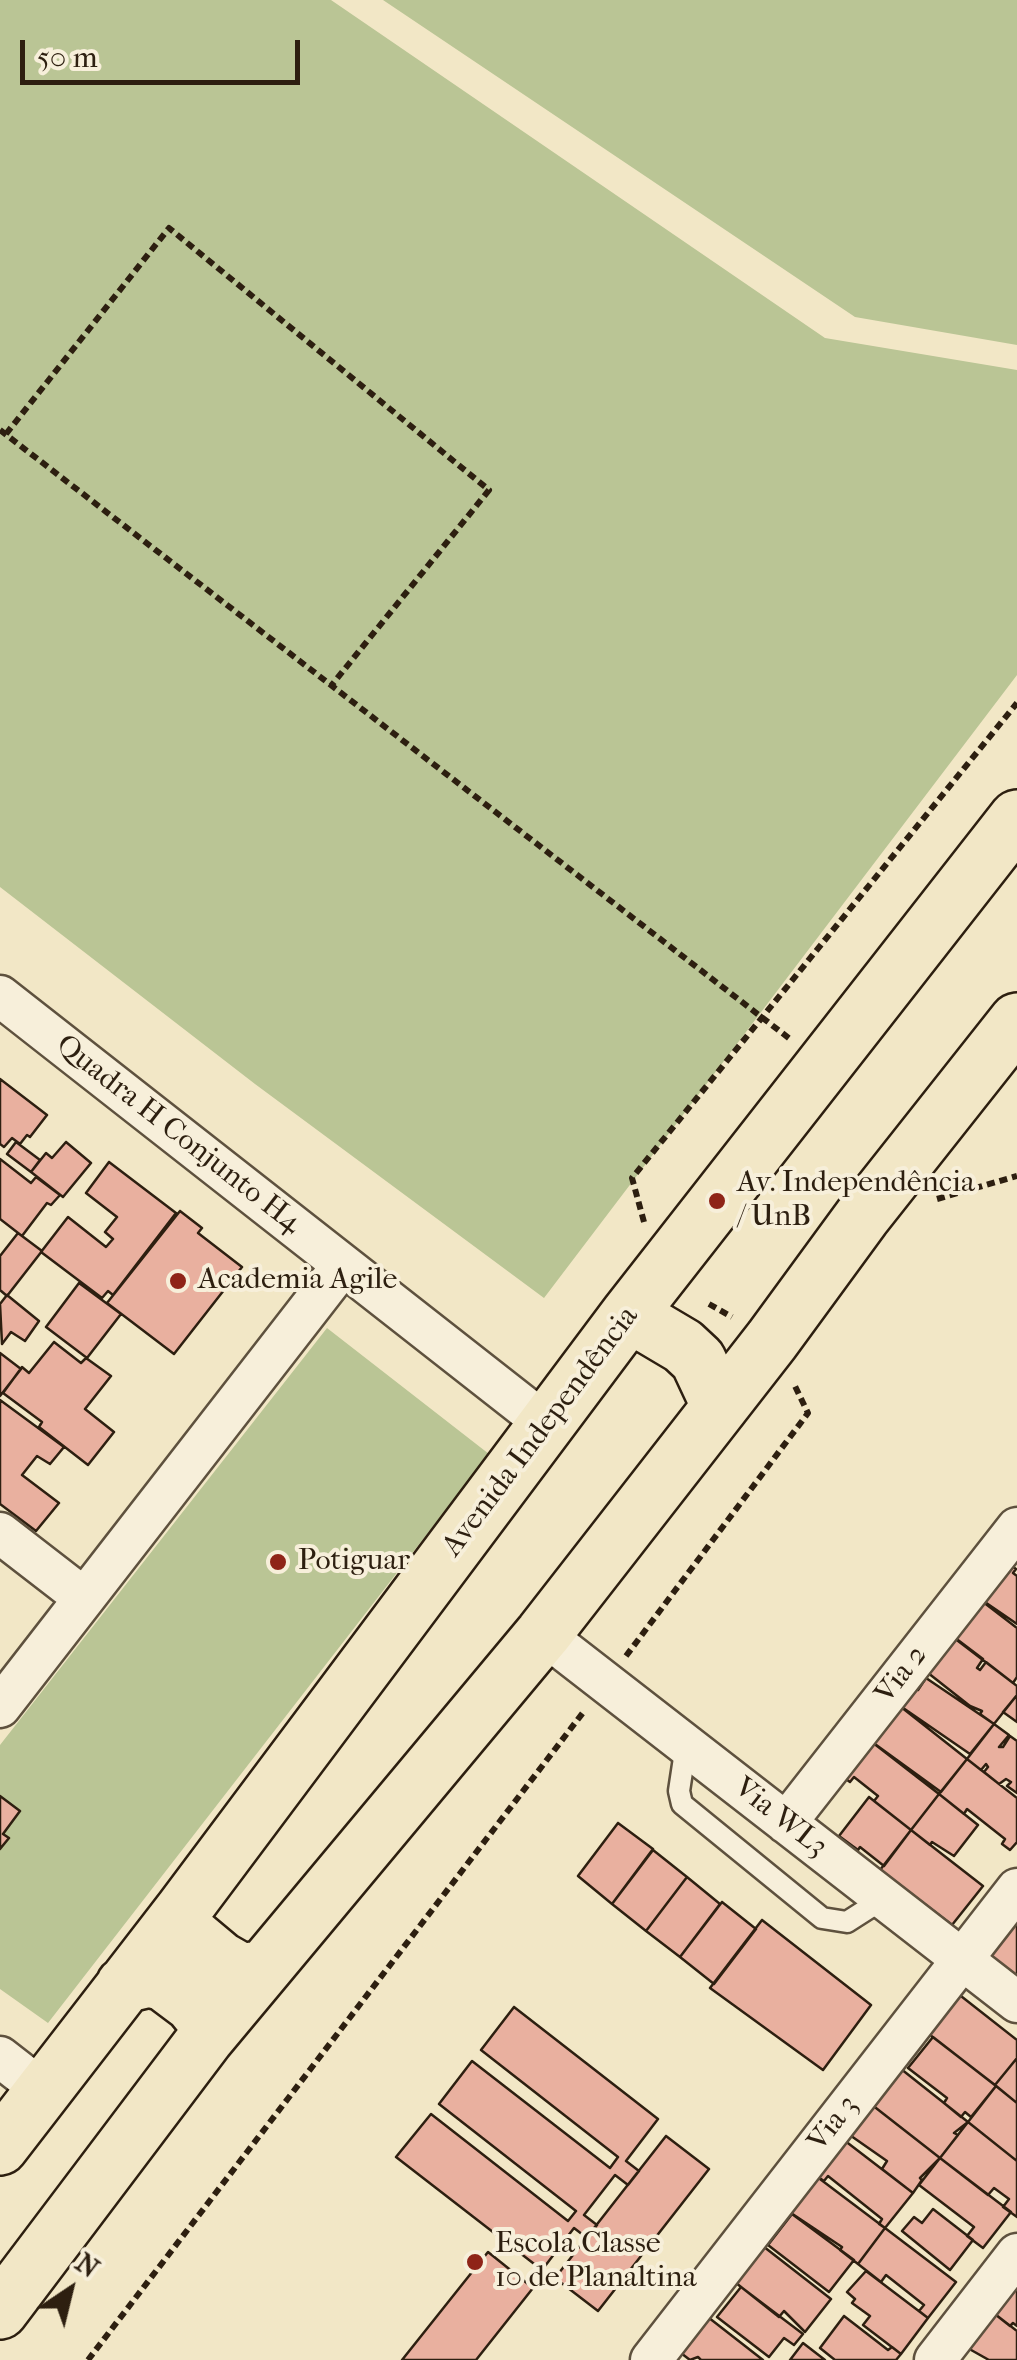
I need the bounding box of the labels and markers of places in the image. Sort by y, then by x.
place label: Av. Independência / UnB [737,1166,975,1236]
marker: Av. Independência / UnB [706,1190,728,1212]
place label: Academia Agile [198,1263,397,1299]
marker: Academia Agile [167,1270,189,1292]
place label: Potiguar [298,1544,410,1580]
marker: Potiguar [267,1551,289,1573]
place label: Escola Classe 10 de Planaltina [495,2227,697,2298]
marker: Escola Classe 10 de Planaltina [464,2251,486,2273]

